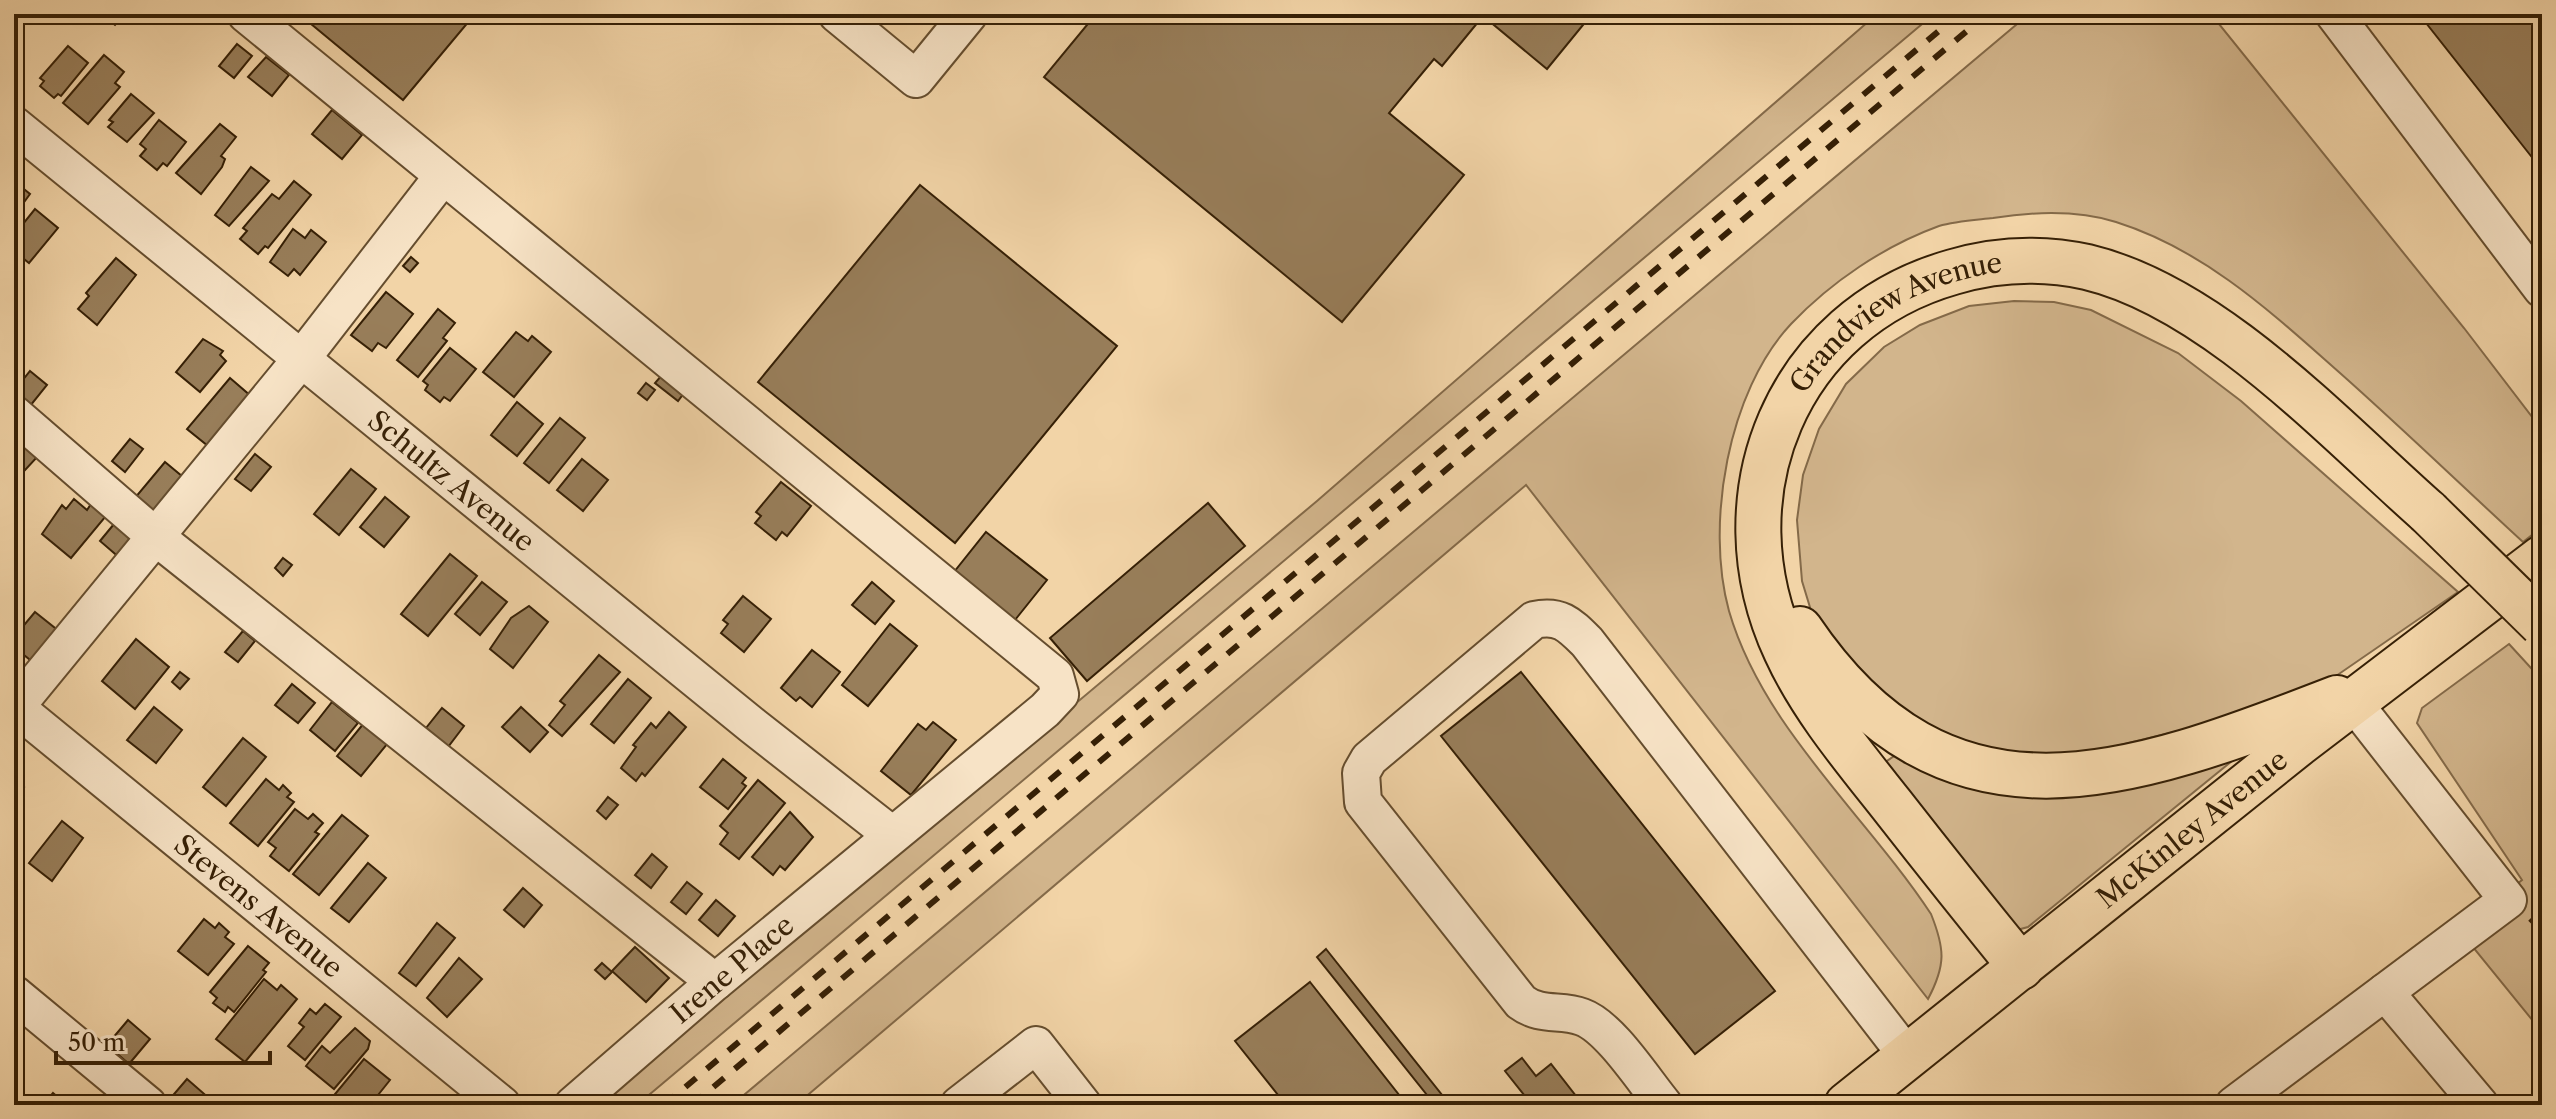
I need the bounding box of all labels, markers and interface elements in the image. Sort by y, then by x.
street label: Grandview Avenue [1782,245,2004,399]
street label: Schultz Avenue [361,403,542,559]
street label: McKinley Avenue [2090,742,2294,915]
street label: Stevens Avenue [168,827,350,985]
street label: Irene Place [664,908,800,1030]
scale bar [56,1015,270,1065]
text: 50 m [68,1028,125,1057]

